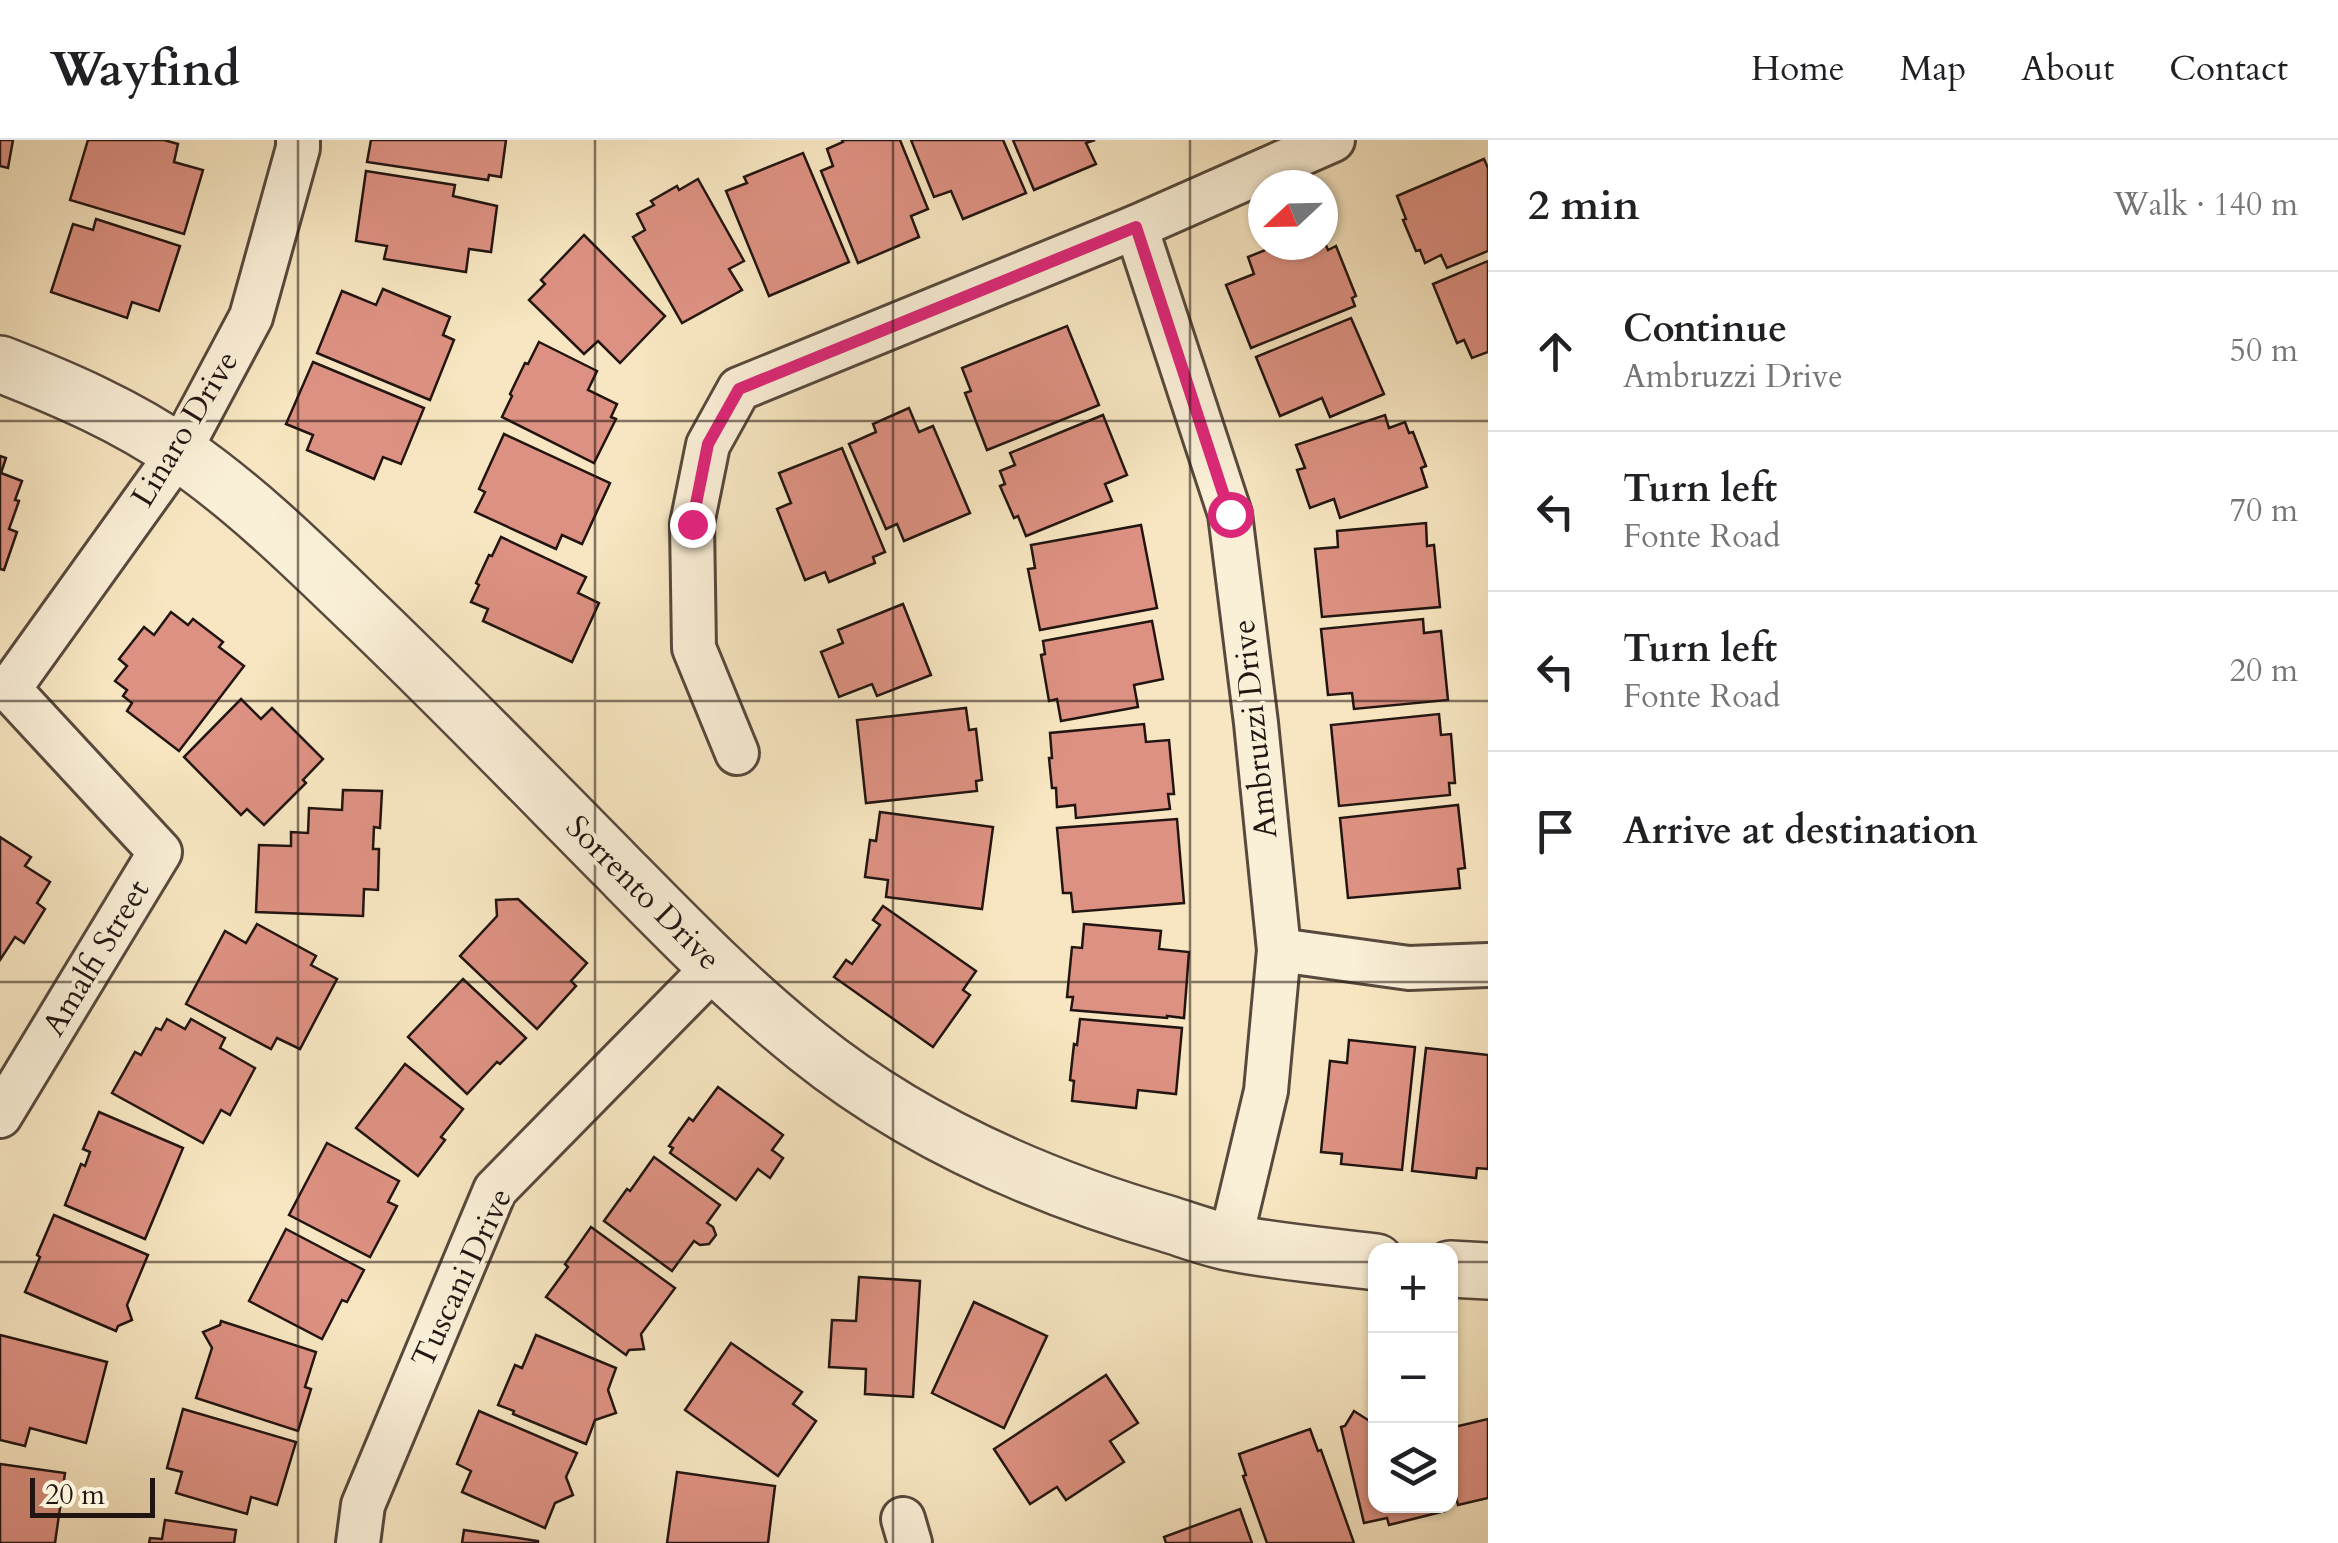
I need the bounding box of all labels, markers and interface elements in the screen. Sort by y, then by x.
text: Wayfind [50,37,240,102]
text: Home [1751,45,1845,93]
text: Map [1900,45,1966,93]
text: About [2021,45,2114,93]
text: Contact [2169,45,2288,93]
north arrow [1248,170,1338,260]
text: 2 min [1528,177,1640,234]
text: Walk · 140 m [2113,183,2298,227]
text: Continue [1623,303,1787,355]
icon: ahead [1528,324,1583,379]
text: 50 m [2230,329,2298,373]
street label: Linaro Drive [121,343,249,515]
text: Ambruzzi Drive [1623,355,1843,399]
text: Turn left [1623,463,1777,515]
icon: left [1528,484,1583,539]
text: 70 m [2230,489,2298,533]
route start [1208,492,1254,538]
route end [670,502,716,548]
text: Fonte Road [1623,515,1780,559]
street label: Ambruzzi Drive [1222,617,1288,841]
text: Turn left [1623,623,1777,675]
icon: left [1528,644,1583,699]
text: 20 m [2230,649,2298,693]
text: Fonte Road [1623,675,1780,719]
icon: arrive [1528,804,1583,859]
text: Arrive at destination [1623,805,1978,857]
street label: Sorrento Drive [556,806,730,980]
street label: Amalfi Street [32,871,160,1045]
street label: Tuscani Drive [401,1181,523,1375]
map controls [1368,1243,1458,1513]
button: + [1368,1243,1458,1333]
button: − [1368,1333,1458,1423]
button: layers [1368,1423,1458,1513]
scale bar [30,1473,155,1518]
text: 20 m [45,1476,105,1514]

